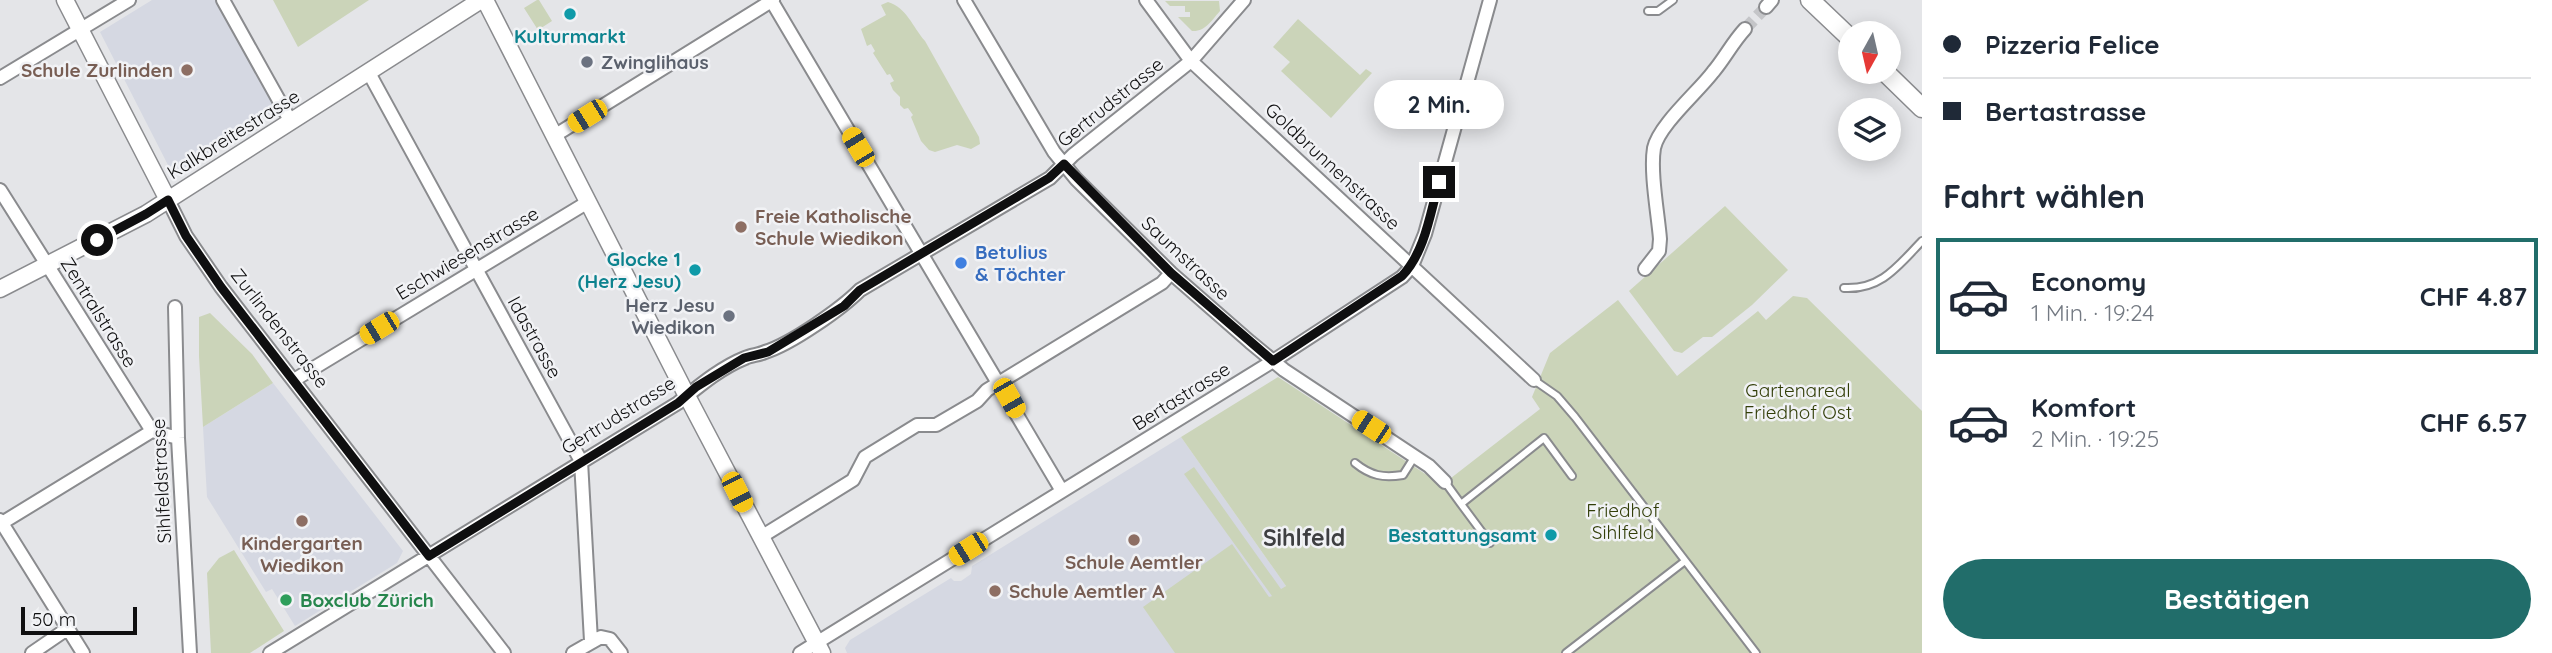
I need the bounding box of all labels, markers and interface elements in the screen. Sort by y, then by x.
marker: Kulturmarkt [562,6,578,22]
north arrow [1838,21,1900,84]
map controls [1838,21,1901,161]
place label: Kulturmarkt [514,24,626,48]
text: Pizzeria Felice [1985,28,2160,61]
place label: Zwinglihaus [601,50,709,74]
street label: Gertrudstrasse [1052,52,1168,152]
marker: Zwinglihaus [579,54,595,70]
place label: Schule Zurlinden [21,58,173,82]
marker: Schule Zurlinden [179,62,195,78]
callout: 2 Min. [1374,80,1504,130]
street label: Kalkbreitestrasse [162,84,304,184]
text: 2 Min. [1407,90,1471,119]
text: Bertastrasse [1985,95,2146,128]
car [564,96,611,136]
street label: Goldbrunnenstrasse [1260,97,1406,235]
button: layers [1838,98,1901,161]
car [839,124,878,170]
route end [1423,166,1455,198]
text: Fahrt wählen [1943,176,2145,216]
street label: Eschwiesenstrasse [391,201,543,305]
place label: Freie Katholische Schule Wiedikon [755,204,912,250]
street label: Saumstrasse [1137,211,1235,305]
marker: Freie Katholische Schule Wiedikon [733,219,749,235]
route start [81,224,113,256]
place label: Betulius & Töchter [975,240,1066,286]
place label: Glocke 1 (Herz Jesu) [578,247,681,293]
street label: Zentralstrasse [55,252,143,372]
marker: Betulius & Töchter [953,255,969,271]
marker: Glocke 1 (Herz Jesu) [687,262,703,278]
street label: Zurlindenstrasse [226,263,334,393]
icon: car [1947,265,2010,328]
text: Economy [2031,265,2146,298]
text: CHF 4.87 [2420,280,2527,313]
street label: Idastrasse [503,292,567,382]
place label: Herz Jesu Wiedikon [625,293,715,339]
text: 1 Min. · 19:24 [2031,298,2154,327]
car [356,308,403,348]
marker: Herz Jesu Wiedikon [721,308,737,324]
street label: Bertastrasse [1128,356,1234,436]
street label: Gertrudstrasse [557,370,679,460]
car [990,375,1029,421]
park label: Gartenareal Friedhof Ost [1744,378,1852,424]
icon: car [1947,391,2010,454]
text: Komfort [2031,391,2136,424]
text: CHF 6.57 [2420,406,2527,439]
car [1348,407,1395,447]
street label: Sihlfeldstrasse [146,418,176,544]
text: 2 Min. · 19:25 [2031,424,2159,453]
car [719,469,756,515]
park label: Friedhof Sihlfeld [1586,498,1660,544]
marker: Kindergarten Wiedikon [294,513,310,529]
district label: Sihlfeld [1263,523,1345,552]
place label: Bestattungsamt [1388,523,1537,547]
marker: Bestattungsamt [1543,527,1559,543]
car [945,529,992,569]
place label: Kindergarten Wiedikon [241,531,363,577]
marker: Schule Aemtler [1126,532,1142,548]
place label: Schule Aemtler [1065,550,1203,574]
button: Bestätigen [1943,559,2531,639]
place label: Schule Aemtler A [1009,579,1164,603]
marker: Schule Aemtler A [987,583,1003,599]
place label: Boxclub Zürich [300,588,434,612]
marker: Boxclub Zürich [278,592,294,608]
scale bar [21,604,136,636]
text: 50 m [32,607,76,631]

